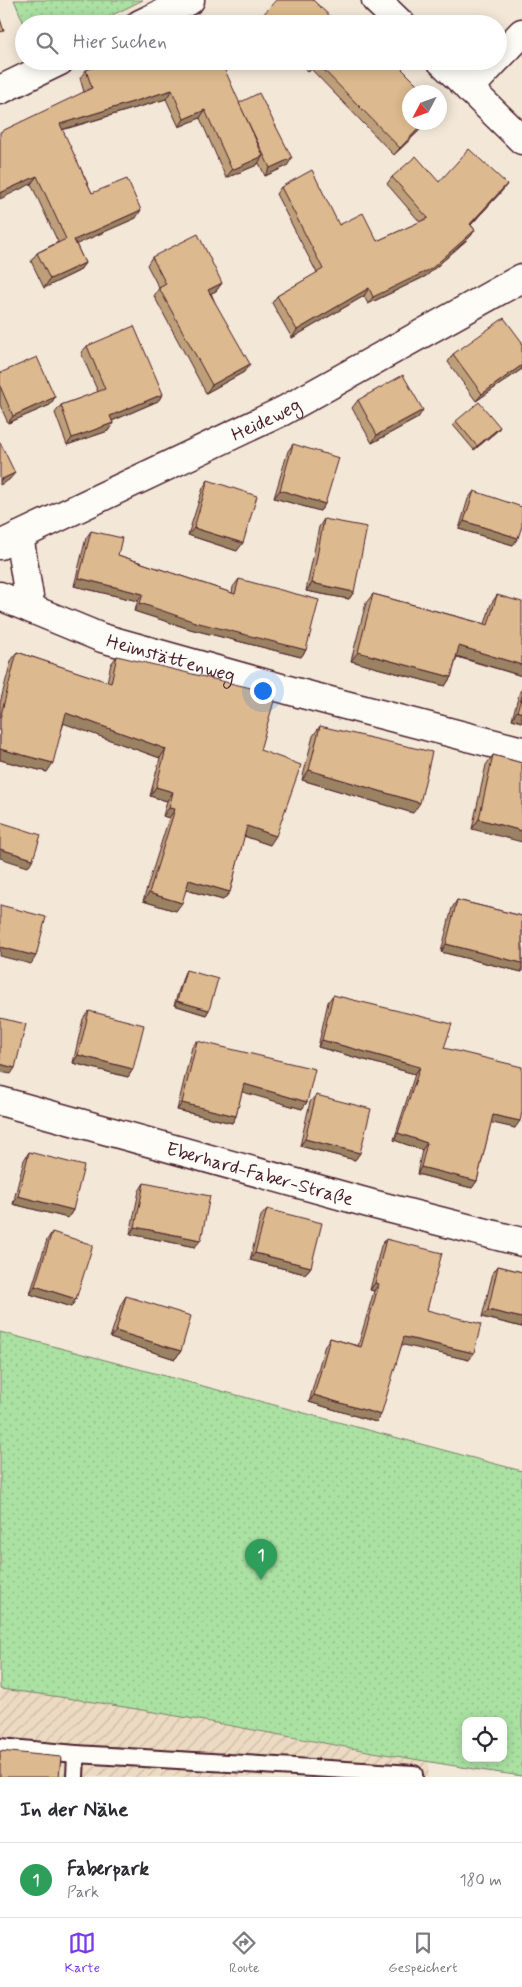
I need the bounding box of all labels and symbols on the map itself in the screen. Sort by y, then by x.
north arrow [402,85,447,130]
street label: Heideweg [227,393,307,448]
street label: Heimstättenweg [103,629,238,691]
your location [250,678,276,704]
street label: Eberhard-Faber-Straße [163,1137,356,1212]
pin: 1 [245,1539,277,1580]

